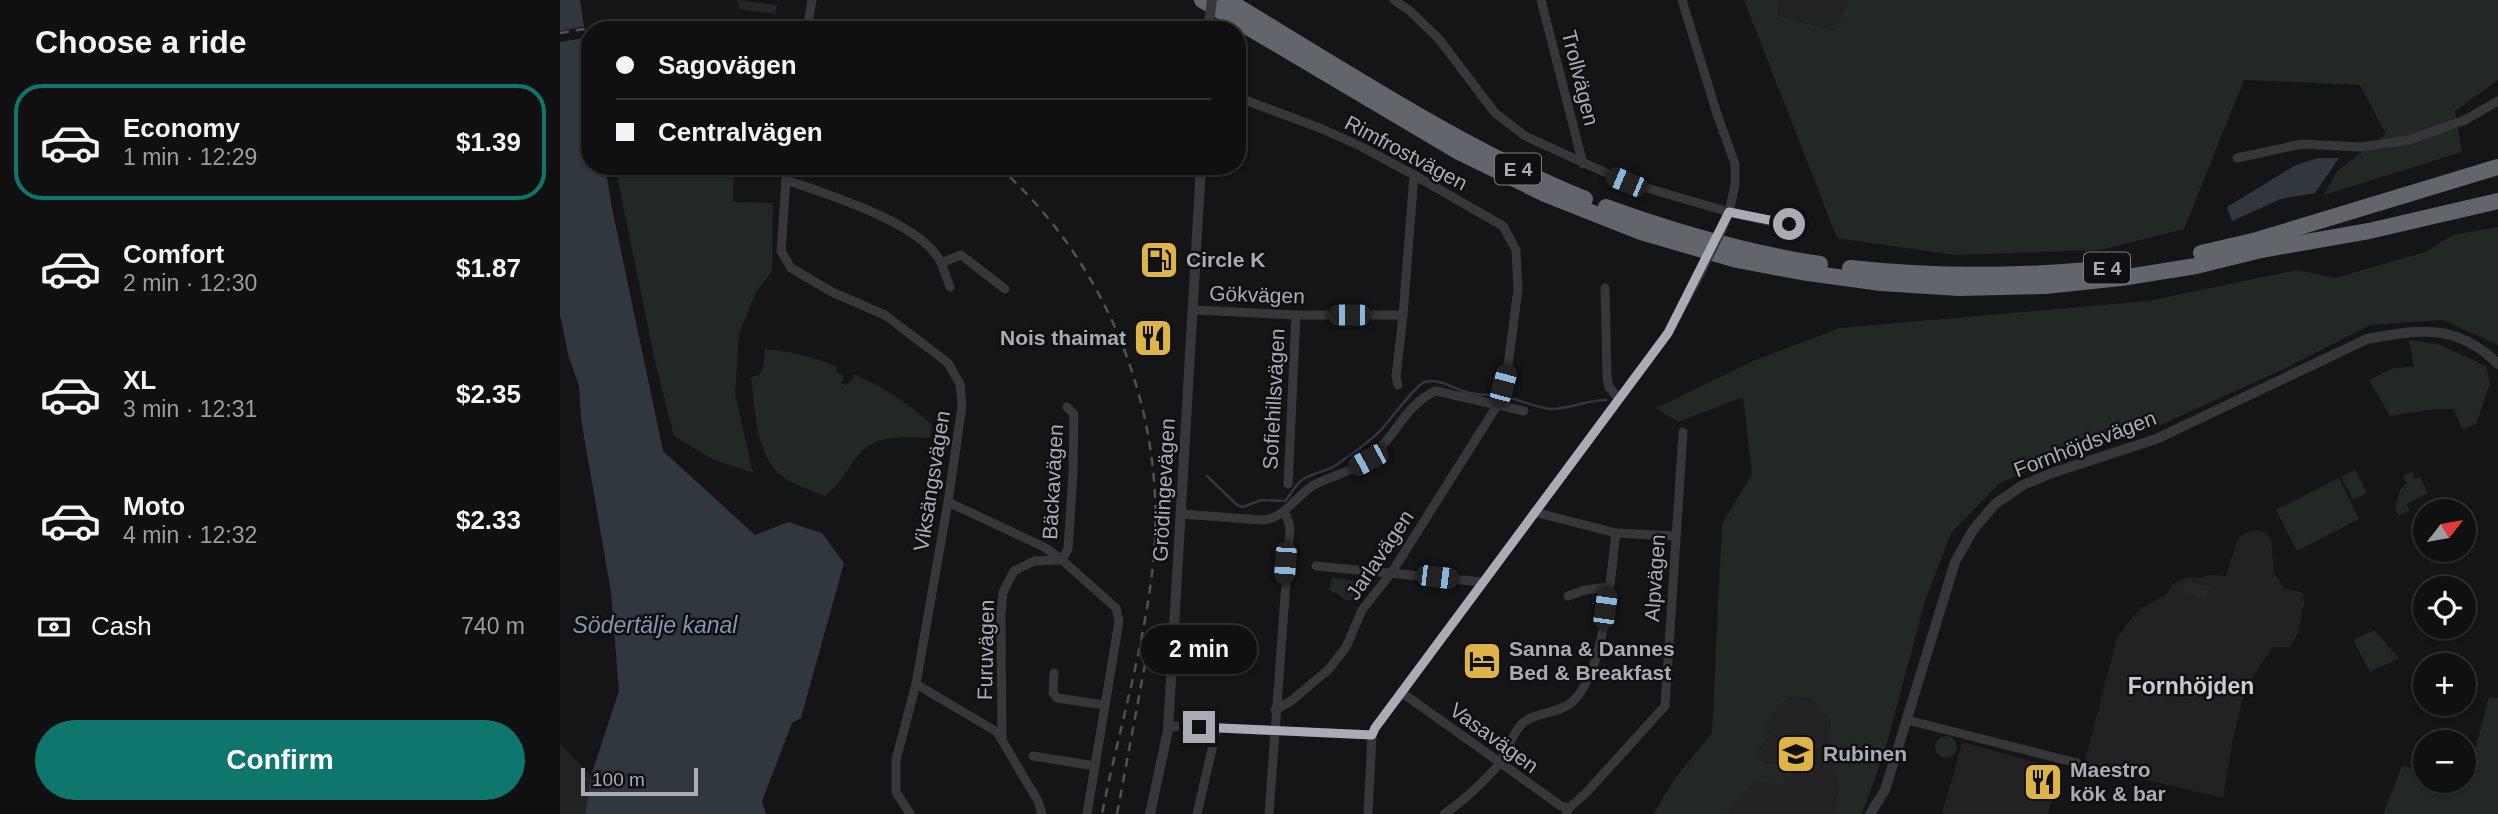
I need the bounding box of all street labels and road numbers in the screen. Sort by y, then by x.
street label: Trollvägen [1558,28,1603,128]
street label: Rimfrostvägen [1341,111,1471,194]
road number: E 4 [1495,154,1541,184]
road number: E 4 [2084,252,2130,284]
street label: Gökvägen [1209,281,1305,308]
street label: Sofiehillsvägen [1258,328,1289,470]
street label: Fornhöjdsvägen [2010,406,2159,481]
street label: Viksängsvägen [909,409,954,553]
street label: Grödingevägen [1148,418,1179,562]
street label: Bäckavägen [1038,424,1067,540]
street label: Jarlavägen [1341,506,1418,604]
street label: Alpvägen [1640,533,1669,622]
street label: Furuvägen [973,600,998,700]
street label: Vasavägen [1446,698,1543,777]

